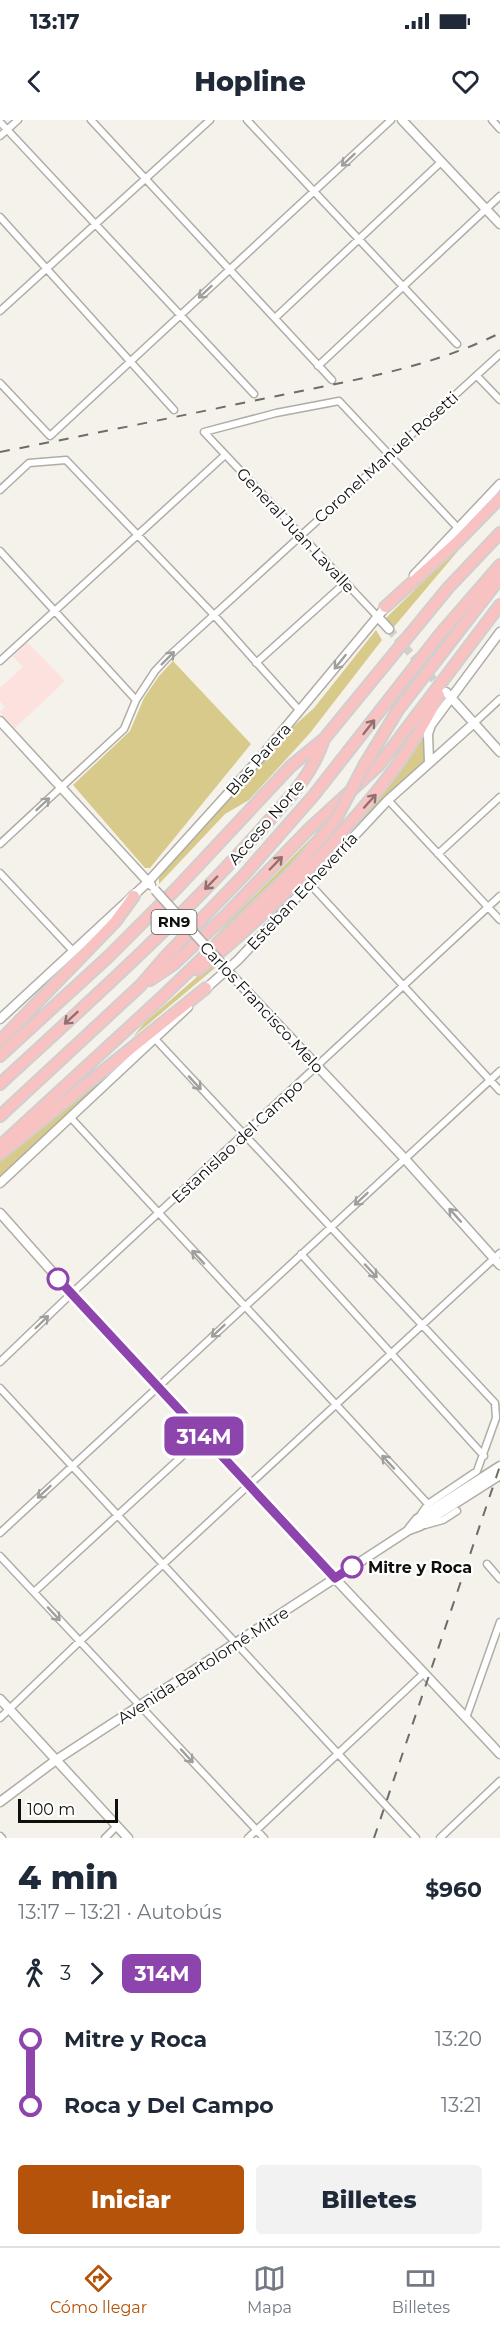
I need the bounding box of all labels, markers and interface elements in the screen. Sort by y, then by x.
text: 13:17 [30,8,80,35]
icon: back [18,65,51,98]
text: Hopline [194,65,306,98]
icon: heart [449,65,482,98]
one-way arrow [341,153,356,167]
one-way arrow [198,285,213,299]
street label: Coronel Manuel Rosetti [311,388,462,527]
street label: General Juan Lavalle [233,464,359,597]
one-way arrow [160,650,175,665]
one-way arrow [334,654,347,670]
street label: Blas Parera [222,719,295,799]
one-way arrow [362,719,375,735]
street label: Acceso Norte [224,776,308,869]
one-way arrow [363,794,377,809]
one-way arrow [35,797,50,811]
street label: Esteban Echeverría [243,829,362,954]
one-way arrow [269,855,283,870]
one-way arrow [205,875,219,890]
road number: RN9 [152,910,196,934]
street label: Carlos Francisco Melo [196,938,327,1077]
one-way arrow [64,1011,79,1025]
one-way arrow [188,1075,203,1090]
street label: Estanislao del Campo [168,1076,307,1207]
one-way arrow [354,1192,369,1206]
one-way arrow [448,1208,462,1223]
one-way arrow [191,1250,205,1265]
one-way arrow [364,1264,379,1279]
unlabelled marker [47,1268,69,1290]
one-way arrow [35,1314,50,1329]
one-way arrow [211,1324,226,1338]
line badge: 314M [162,1416,246,1456]
text: 314M [176,1424,232,1449]
one-way arrow [381,1455,395,1470]
one-way arrow [37,1485,52,1499]
marker: Mitre y Roca [341,1556,363,1578]
place label: Mitre y Roca [368,1558,472,1577]
street label: Avenida Bartolomé Mitre [114,1603,292,1728]
one-way arrow [47,1606,61,1621]
one-way arrow [180,1749,194,1764]
scale bar [18,1796,118,1824]
text: 100 m [27,1800,75,1819]
text: 4 min [18,1857,119,1897]
text: $960 [425,1876,482,1903]
text: 13:17 – 13:21 · Autobús [18,1900,222,1924]
icon: walk [18,1957,51,1990]
icon: forward [80,1957,113,1990]
text: 3 [60,1961,71,1985]
text: 314M [134,1961,189,1986]
text: Mitre y Roca [64,2026,207,2053]
text: 13:20 [435,2027,482,2051]
text: Roca y Del Campo [64,2092,274,2119]
text: 13:21 [441,2093,482,2117]
button: Iniciar [18,2165,244,2234]
button: Billetes [256,2165,482,2234]
tab: Cómo llegar [50,2262,147,2317]
tab: Mapa [247,2262,292,2317]
tab: Billetes [392,2262,450,2317]

